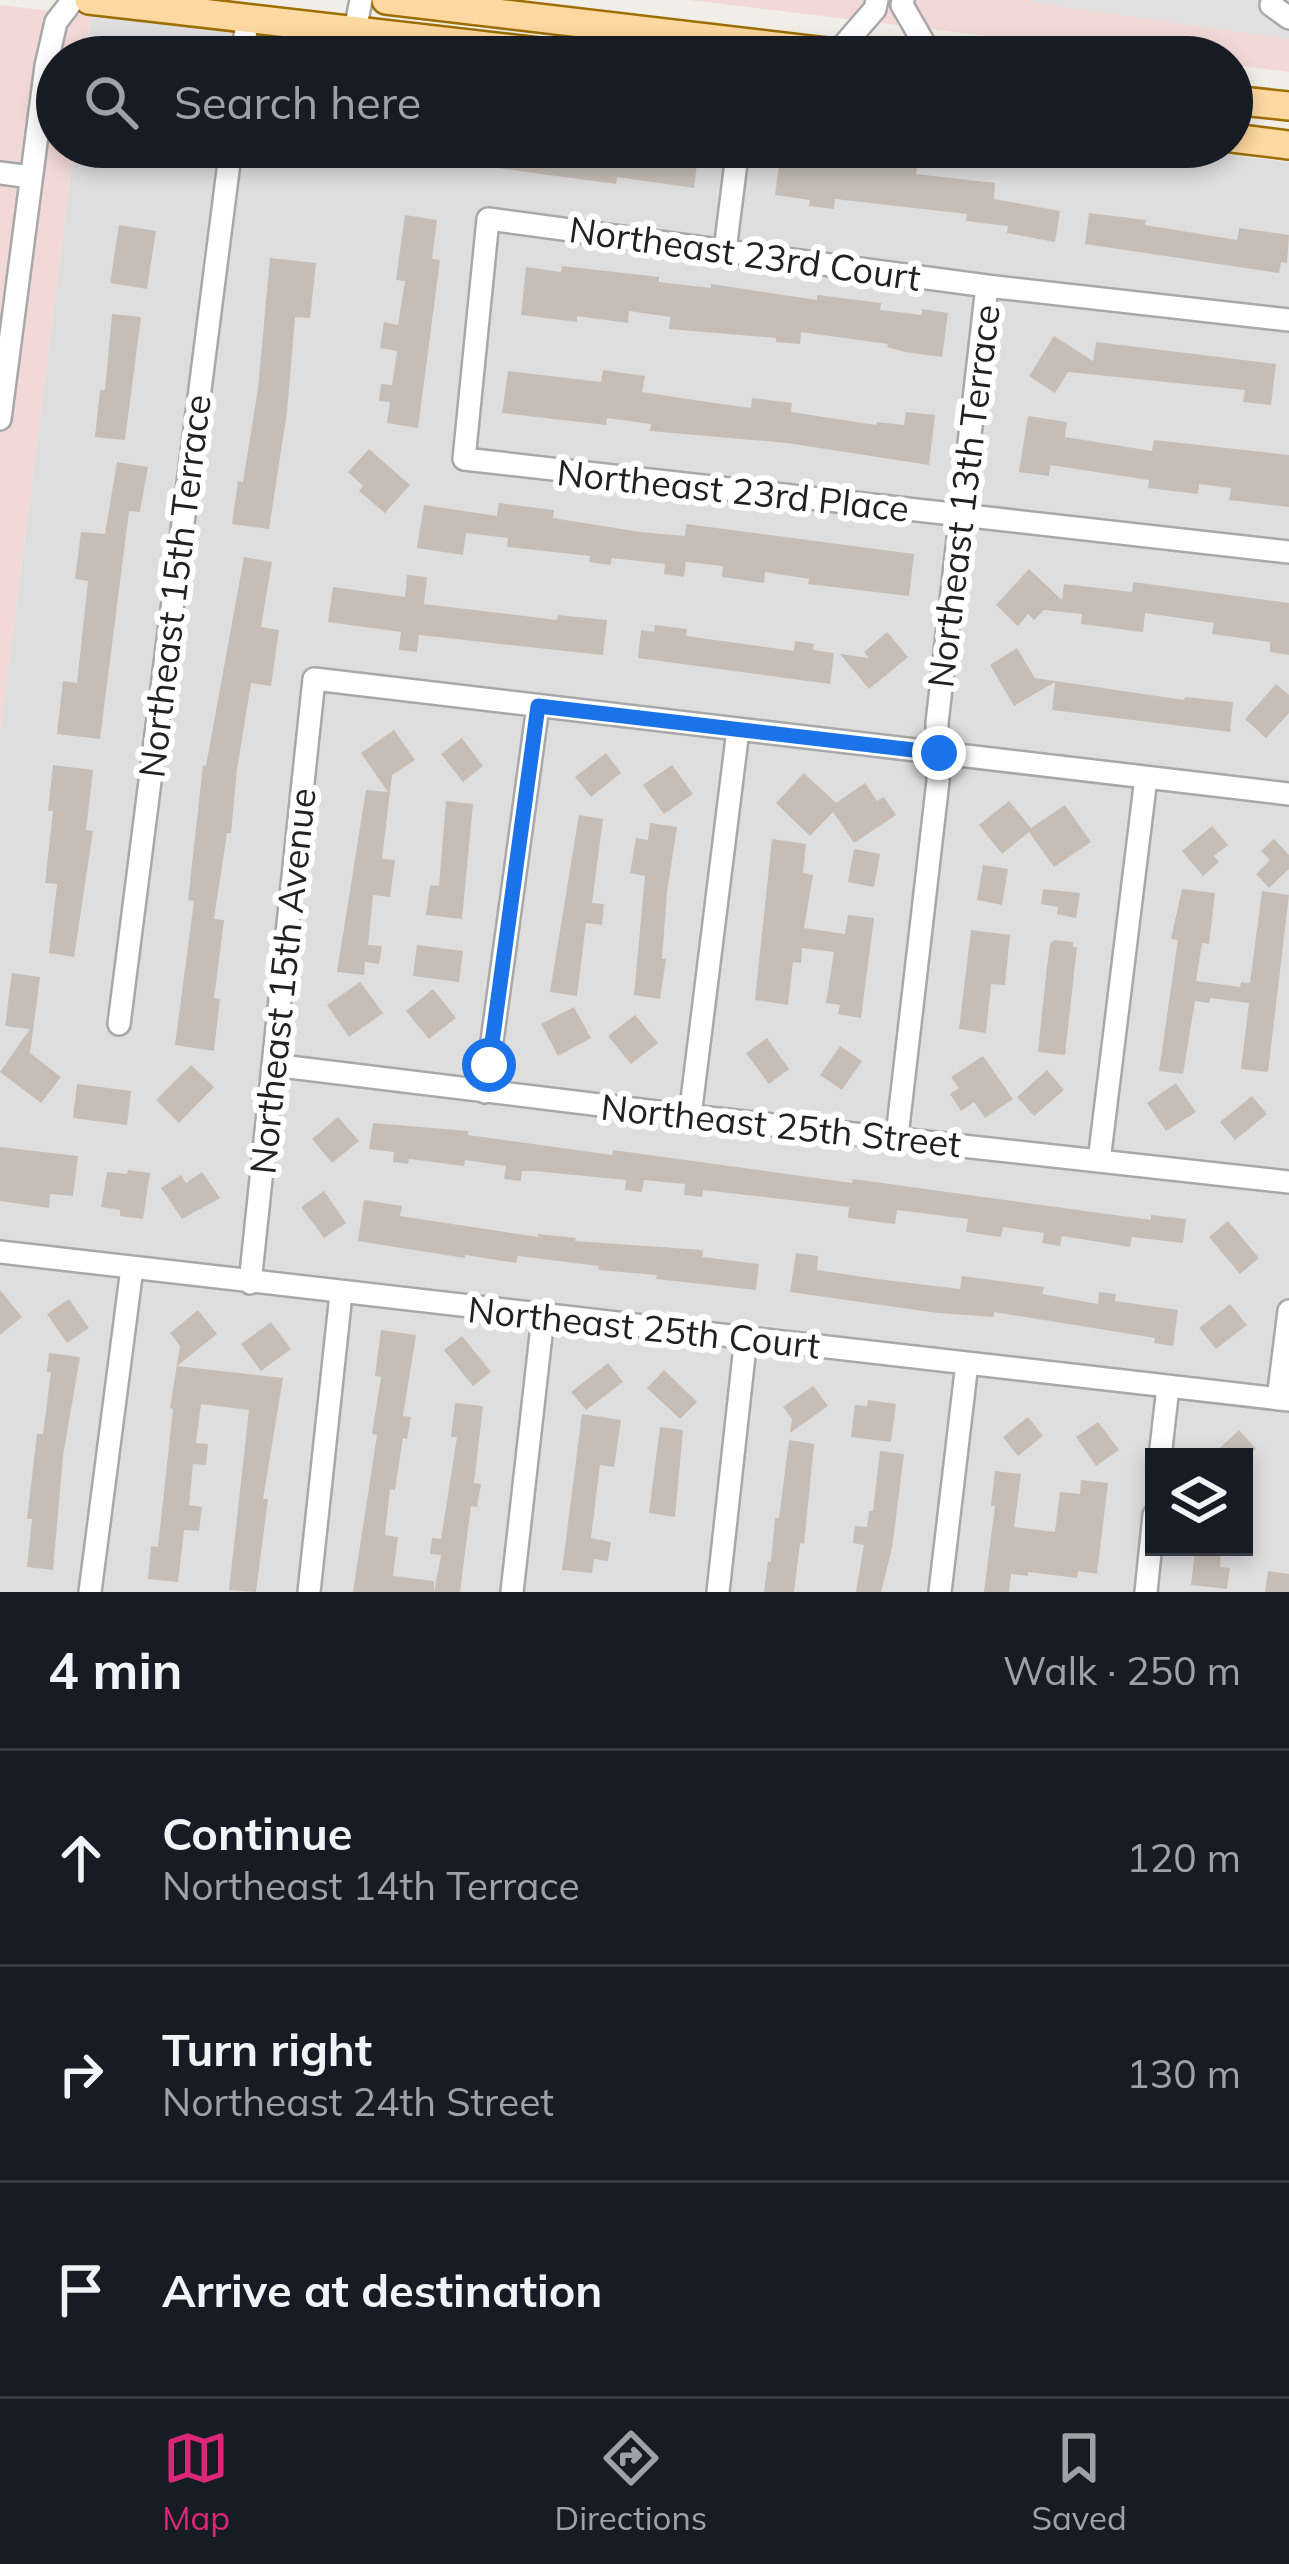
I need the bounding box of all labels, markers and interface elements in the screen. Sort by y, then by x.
search box [36,36,1253,168]
icon: search [78,69,144,135]
text: Search here [174,74,421,130]
street label: Northeast 23rd Court [566,206,924,300]
street label: Northeast 13th Terrace [917,302,1009,690]
street label: Northeast 15th Terrace [128,392,220,780]
street label: Northeast 23rd Place [555,449,911,531]
route end [912,726,966,780]
street label: Northeast 15th Avenue [239,786,325,1176]
route start [462,1038,516,1092]
street label: Northeast 25th Street [599,1084,963,1166]
street label: Northeast 25th Court [466,1286,822,1368]
map controls [1145,1448,1253,1556]
button: layers [1145,1448,1253,1556]
text: 4 min [48,1638,183,1702]
text: Walk · 250 m [1003,1646,1241,1695]
text: Continue [162,1805,352,1861]
icon: ahead [48,1825,114,1891]
text: 120 m [1126,1833,1241,1882]
text: Northeast 14th Terrace [162,1861,580,1910]
text: Turn right [162,2021,372,2077]
icon: right [48,2041,114,2107]
text: 130 m [1126,2049,1241,2098]
text: Northeast 24th Street [162,2077,554,2126]
icon: arrive [48,2257,114,2323]
text: Arrive at destination [162,2262,602,2318]
tab: Map [162,2425,230,2538]
tab: Directions [555,2425,707,2538]
tab: Saved [1032,2425,1127,2538]

